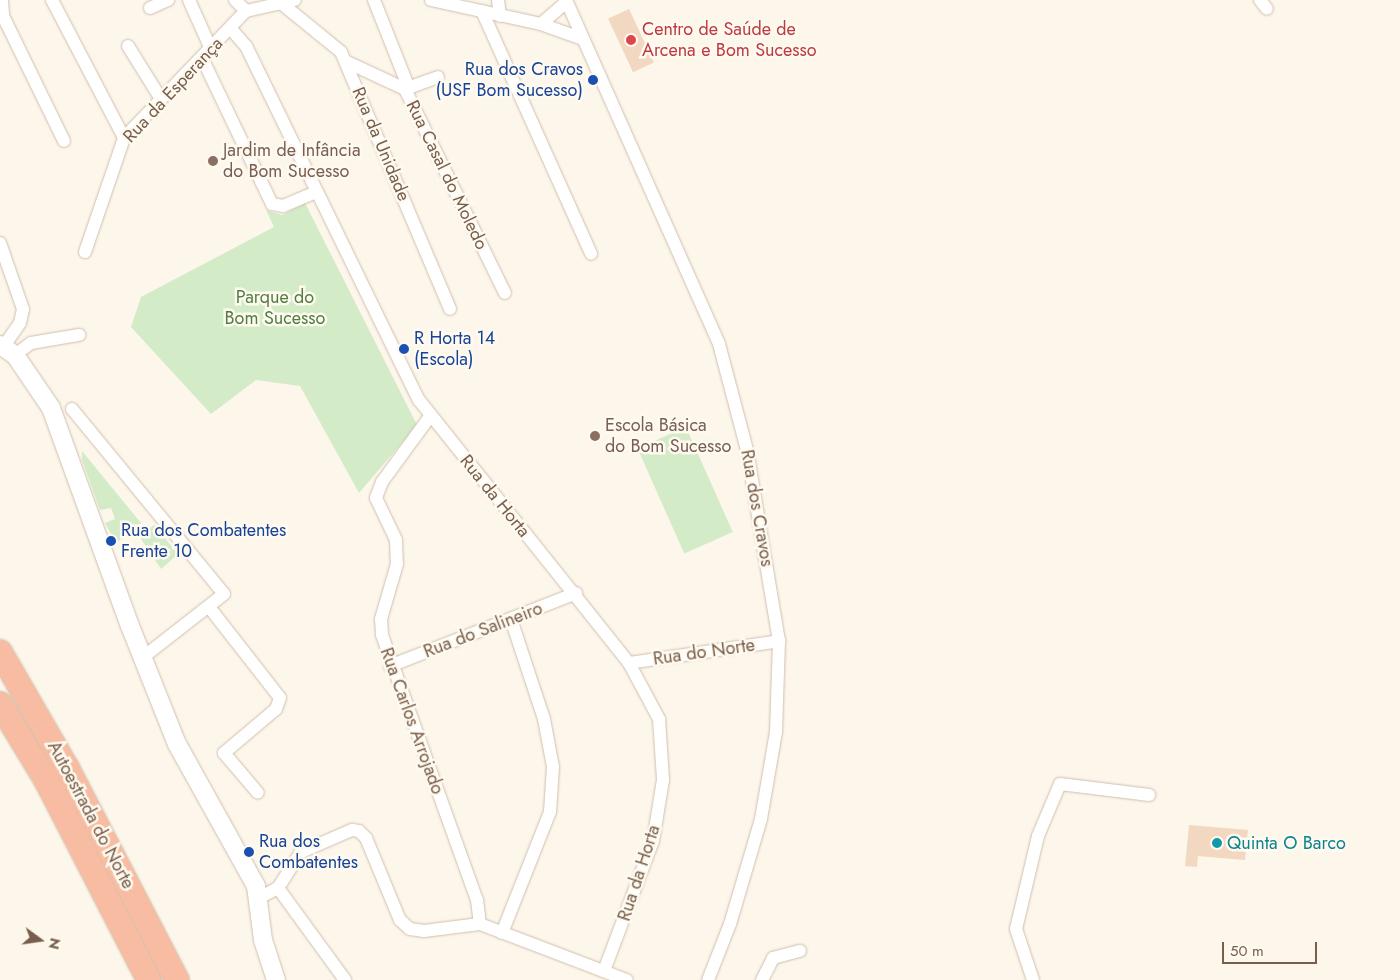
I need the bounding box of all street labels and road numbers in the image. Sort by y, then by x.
street label: Rua da Esperança [119,33,227,147]
street label: Rua da Unidade [347,84,415,204]
street label: Rua Casal do Moledo [401,97,493,253]
street label: Rua dos Cravos [736,448,778,568]
street label: Rua da Horta [455,450,535,542]
street label: Rua do Salineiro [421,597,545,663]
street label: Rua do Norte [652,634,756,670]
street label: Rua Carlos Arrojado [375,645,449,797]
street label: Autoestrada do Norte [43,737,139,893]
street label: Rua da Horta [613,822,665,924]

